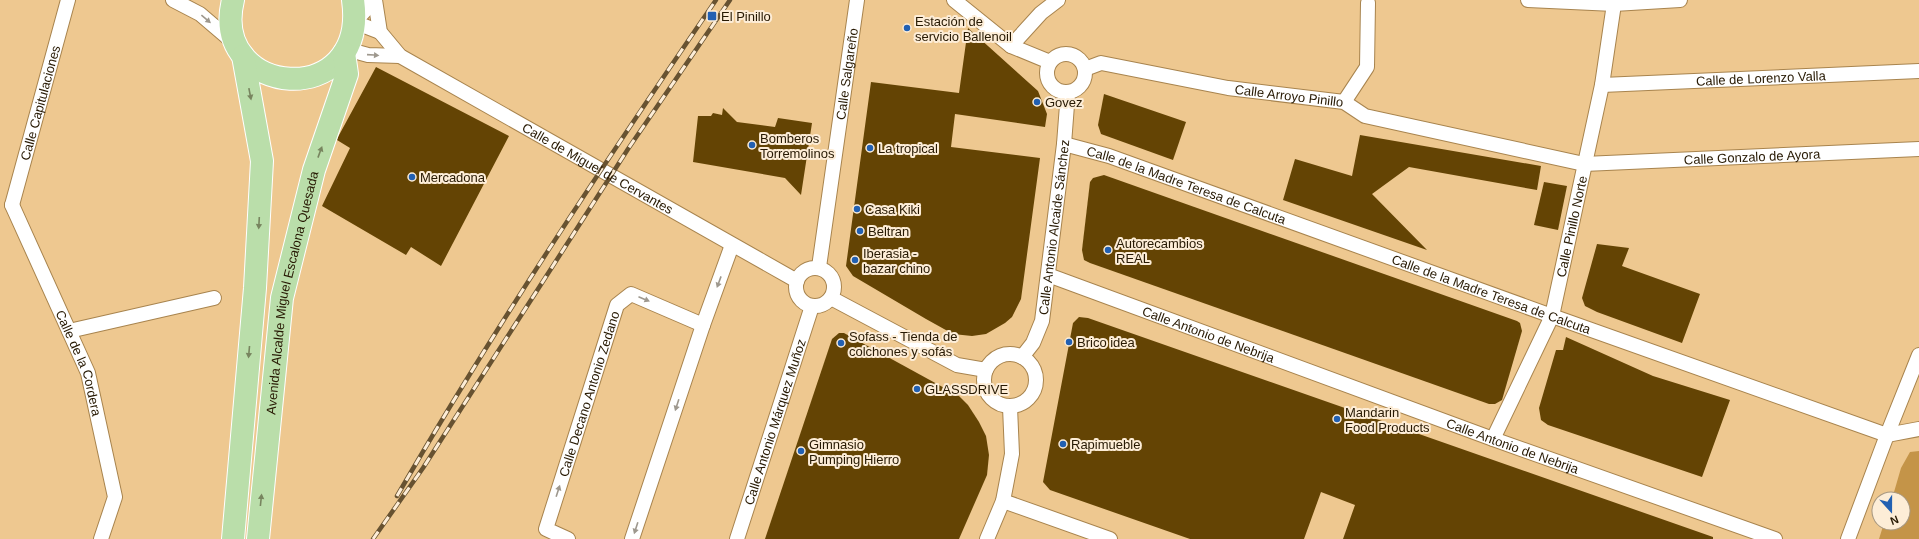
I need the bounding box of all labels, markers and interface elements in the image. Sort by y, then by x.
place label: El Pinillo [721,9,771,24]
marker: El Pinillo [706,10,718,22]
place label: Estación de servicio Ballenoil [915,14,1012,44]
one-way arrow [201,15,212,24]
marker: Estación de servicio Ballenoil [902,23,912,33]
street label: Calle Salgareño [833,27,861,121]
street label: Calle Capitulaciones [18,43,63,162]
one-way arrow [367,51,379,58]
street label: Calle de Lorenzo Valla [1696,68,1827,89]
street label: Calle Arroyo Pinillo [1234,82,1344,110]
one-way arrow [247,88,253,100]
place label: Govez [1045,95,1083,110]
marker: Govez [1032,97,1042,107]
street label: Calle de Miguel de Cervantes [520,120,676,217]
place label: Bomberos Torremolinos [760,131,835,161]
street label: Calle Antonio Alcaide Sánchez [1036,139,1072,316]
marker: Bomberos Torremolinos [747,140,757,150]
place label: La tropical [878,141,938,156]
marker: La tropical [865,143,875,153]
street label: Calle de la Madre Teresa de Calcuta [1085,143,1289,227]
one-way arrow [318,146,324,158]
street label: Calle Gonzalo de Ayora [1684,146,1821,168]
street label: Avenida Alcalde Miguel Escalona Quesada [263,169,322,415]
place label: Mercadona [420,170,486,185]
marker: Mercadona [407,172,417,182]
street label: Calle Pinillo Norte [1554,174,1590,279]
place label: Casa Kiki [865,202,920,217]
marker: Casa Kiki [852,204,862,214]
one-way arrow [255,217,262,229]
place label: Beltran [868,224,909,239]
marker: Beltran [855,226,865,236]
place label: Autorecambios REAL [1116,236,1203,266]
marker: Autorecambios REAL [1103,245,1113,255]
place label: Iberasia - bazar chino [863,246,930,276]
street label: Calle de la Madre Teresa de Calcuta [1390,252,1593,337]
marker: Iberasia - bazar chino [850,255,860,265]
one-way arrow [715,276,721,288]
one-way arrow [639,297,651,303]
street label: Calle Antonio de Nebrija [1140,303,1277,366]
street label: Calle de la Cordera [52,308,104,418]
street label: Calle Decano Antonio Zedano [556,309,623,479]
place label: Sofass - Tienda de colchones y sofás [849,329,957,359]
place label: Brico idea [1077,335,1136,350]
street label: Calle Antonio Márquez Muñoz [741,337,809,507]
marker: Brico idea [1064,337,1074,347]
marker: Sofass - Tienda de colchones y sofás [836,338,846,348]
one-way arrow [246,346,253,358]
place label: GLASSDRIVE [925,382,1008,397]
marker: GLASSDRIVE [912,384,922,394]
one-way arrow [674,399,680,411]
place label: Mandarin Food Products [1345,405,1430,435]
marker: Mandarin Food Products [1332,414,1342,424]
street label: Calle Antonio de Nebrija [1444,415,1581,477]
place label: Gimnasio Pumping Hierro [809,437,899,467]
place label: Rapimueble [1071,437,1140,452]
marker: Rapimueble [1058,439,1068,449]
marker: Gimnasio Pumping Hierro [796,446,806,456]
one-way arrow [555,485,561,497]
north arrow [1871,491,1911,531]
one-way arrow [258,494,265,506]
text: N [1889,513,1900,527]
one-way arrow [633,522,639,534]

